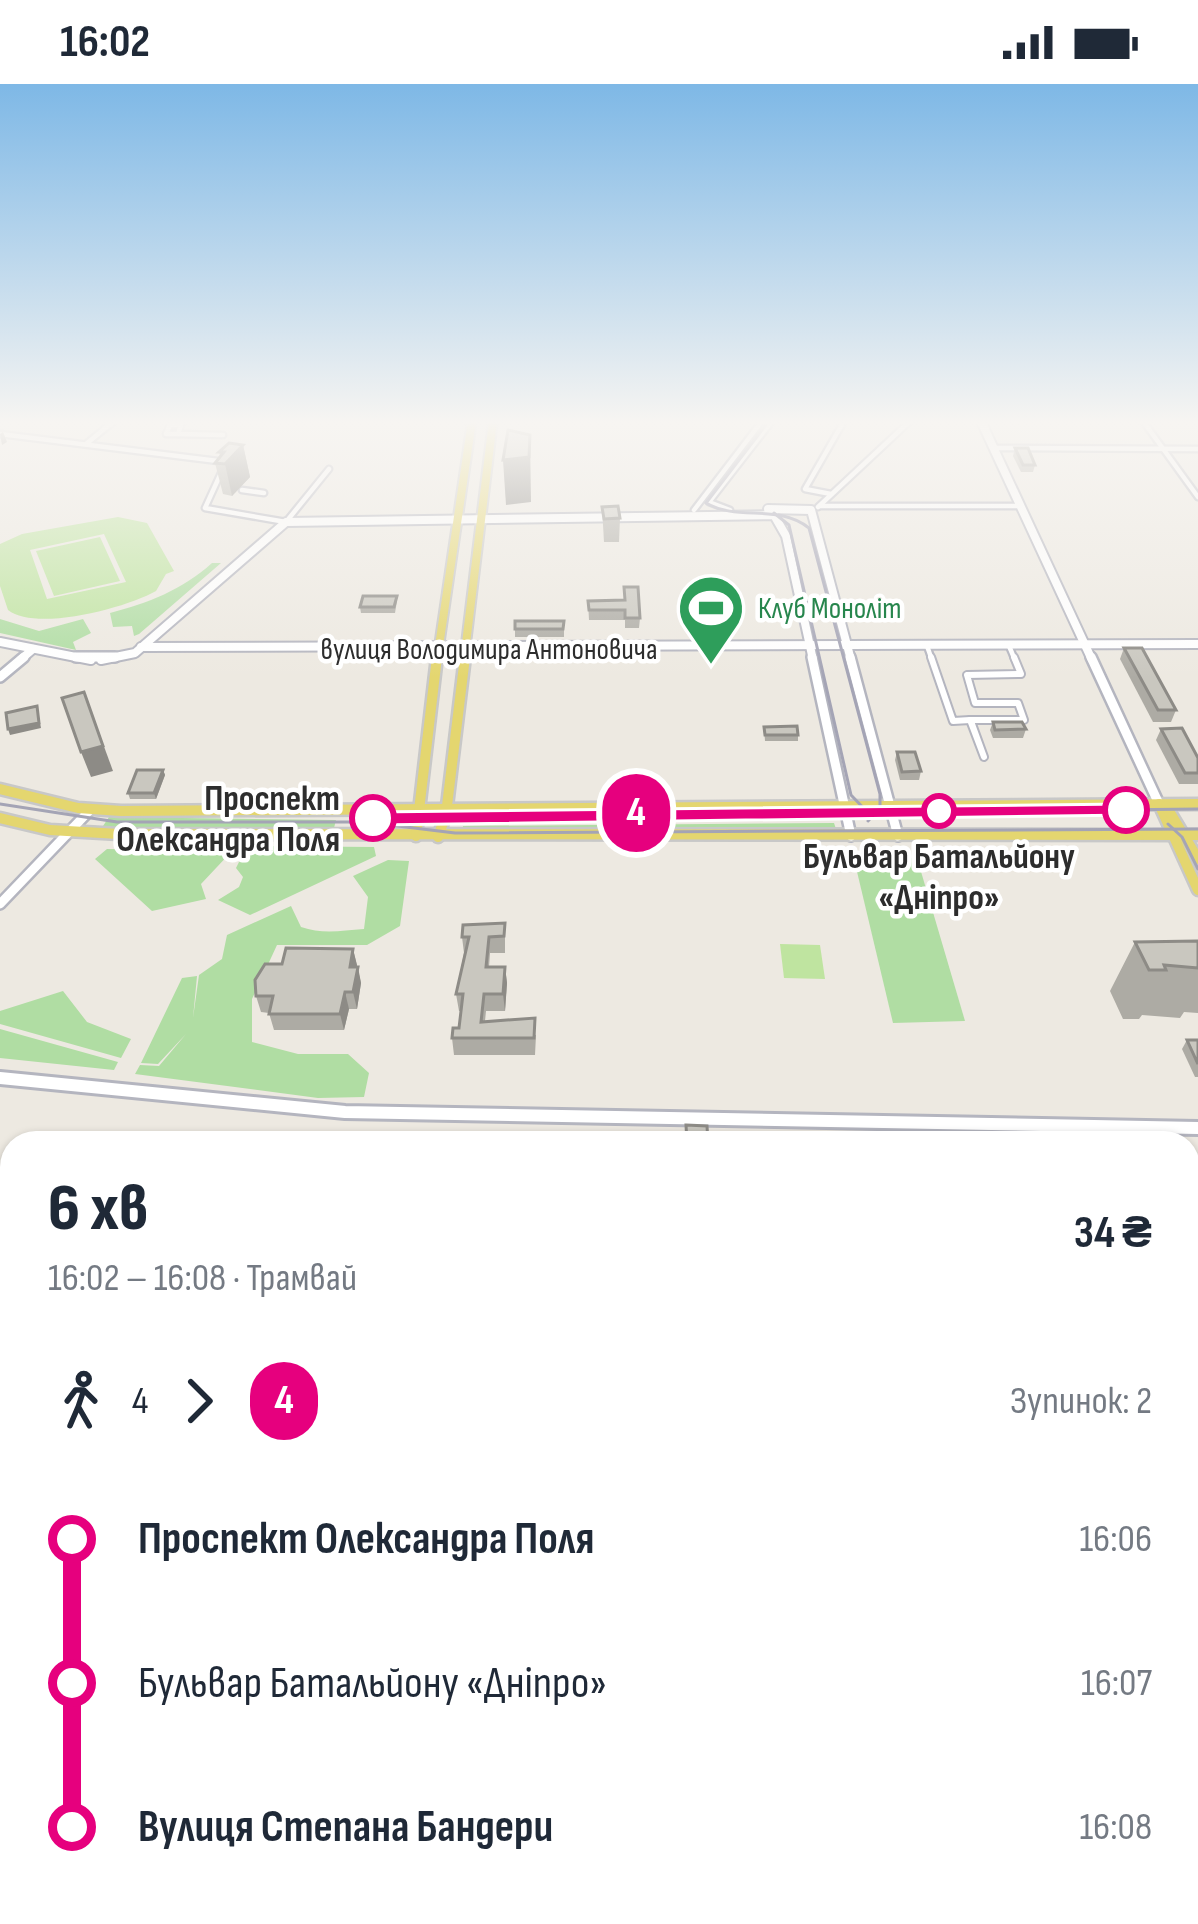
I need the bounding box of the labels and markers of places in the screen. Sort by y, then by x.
sports icon: Клуб Моноліт [676,573,746,667]
place label: Клуб Моноліт [758,591,902,627]
place label: Проспект Олександра Поля [116,778,340,862]
unlabelled marker [1104,788,1148,832]
marker: Бульвар Батальйону «Дніпро» [923,795,955,827]
marker: Проспект Олександра Поля [351,796,395,840]
place label: Бульвар Батальйону «Дніпро» [803,836,1075,920]

